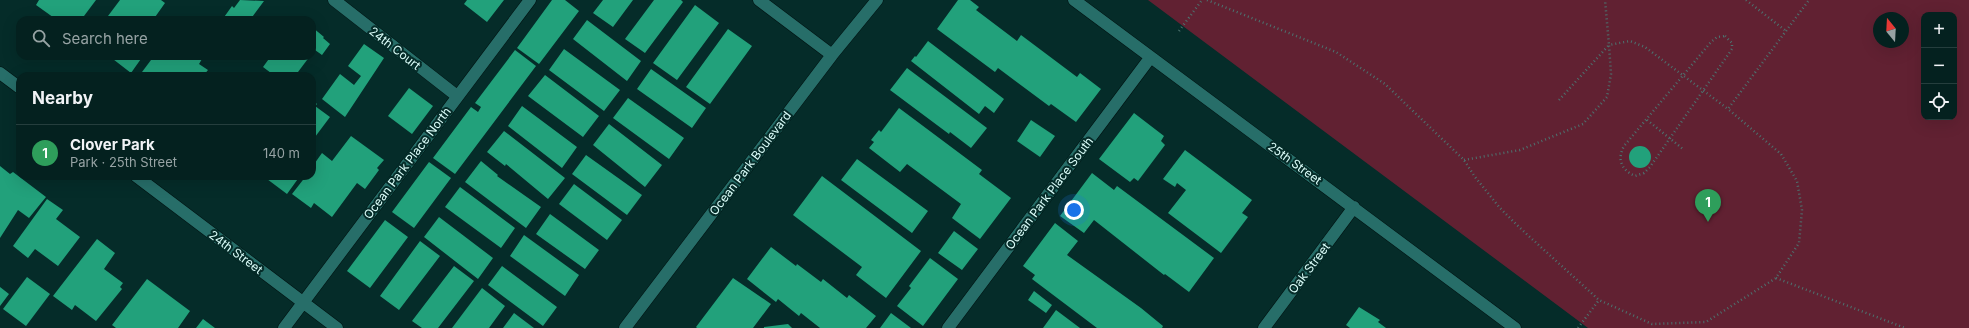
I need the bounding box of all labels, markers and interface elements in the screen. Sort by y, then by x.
north arrow [1873,12,1909,48]
map controls [1921,12,1957,120]
button: + [1921,12,1957,48]
search box [16,16,316,60]
street label: 24th Court [366,23,424,73]
icon: search [30,27,52,49]
text: Search here [62,29,148,48]
button: − [1921,48,1957,84]
button: locate [1921,84,1957,120]
text: Nearby [32,88,93,108]
street label: Ocean Park Place North [360,104,454,222]
street label: Ocean Park Boulevard [706,108,794,218]
street label: Ocean Park Place South [1002,134,1096,252]
text: Clover Park [70,135,155,154]
street label: 25th Street [1265,138,1325,188]
text: 1 [42,145,48,161]
text: 140 m [263,145,300,161]
text: Park · 25th Street [70,154,177,170]
pin: 1 [1695,189,1721,222]
your location [1064,200,1084,220]
street label: 24th Street [206,227,266,277]
street label: Oak Street [1285,240,1333,296]

